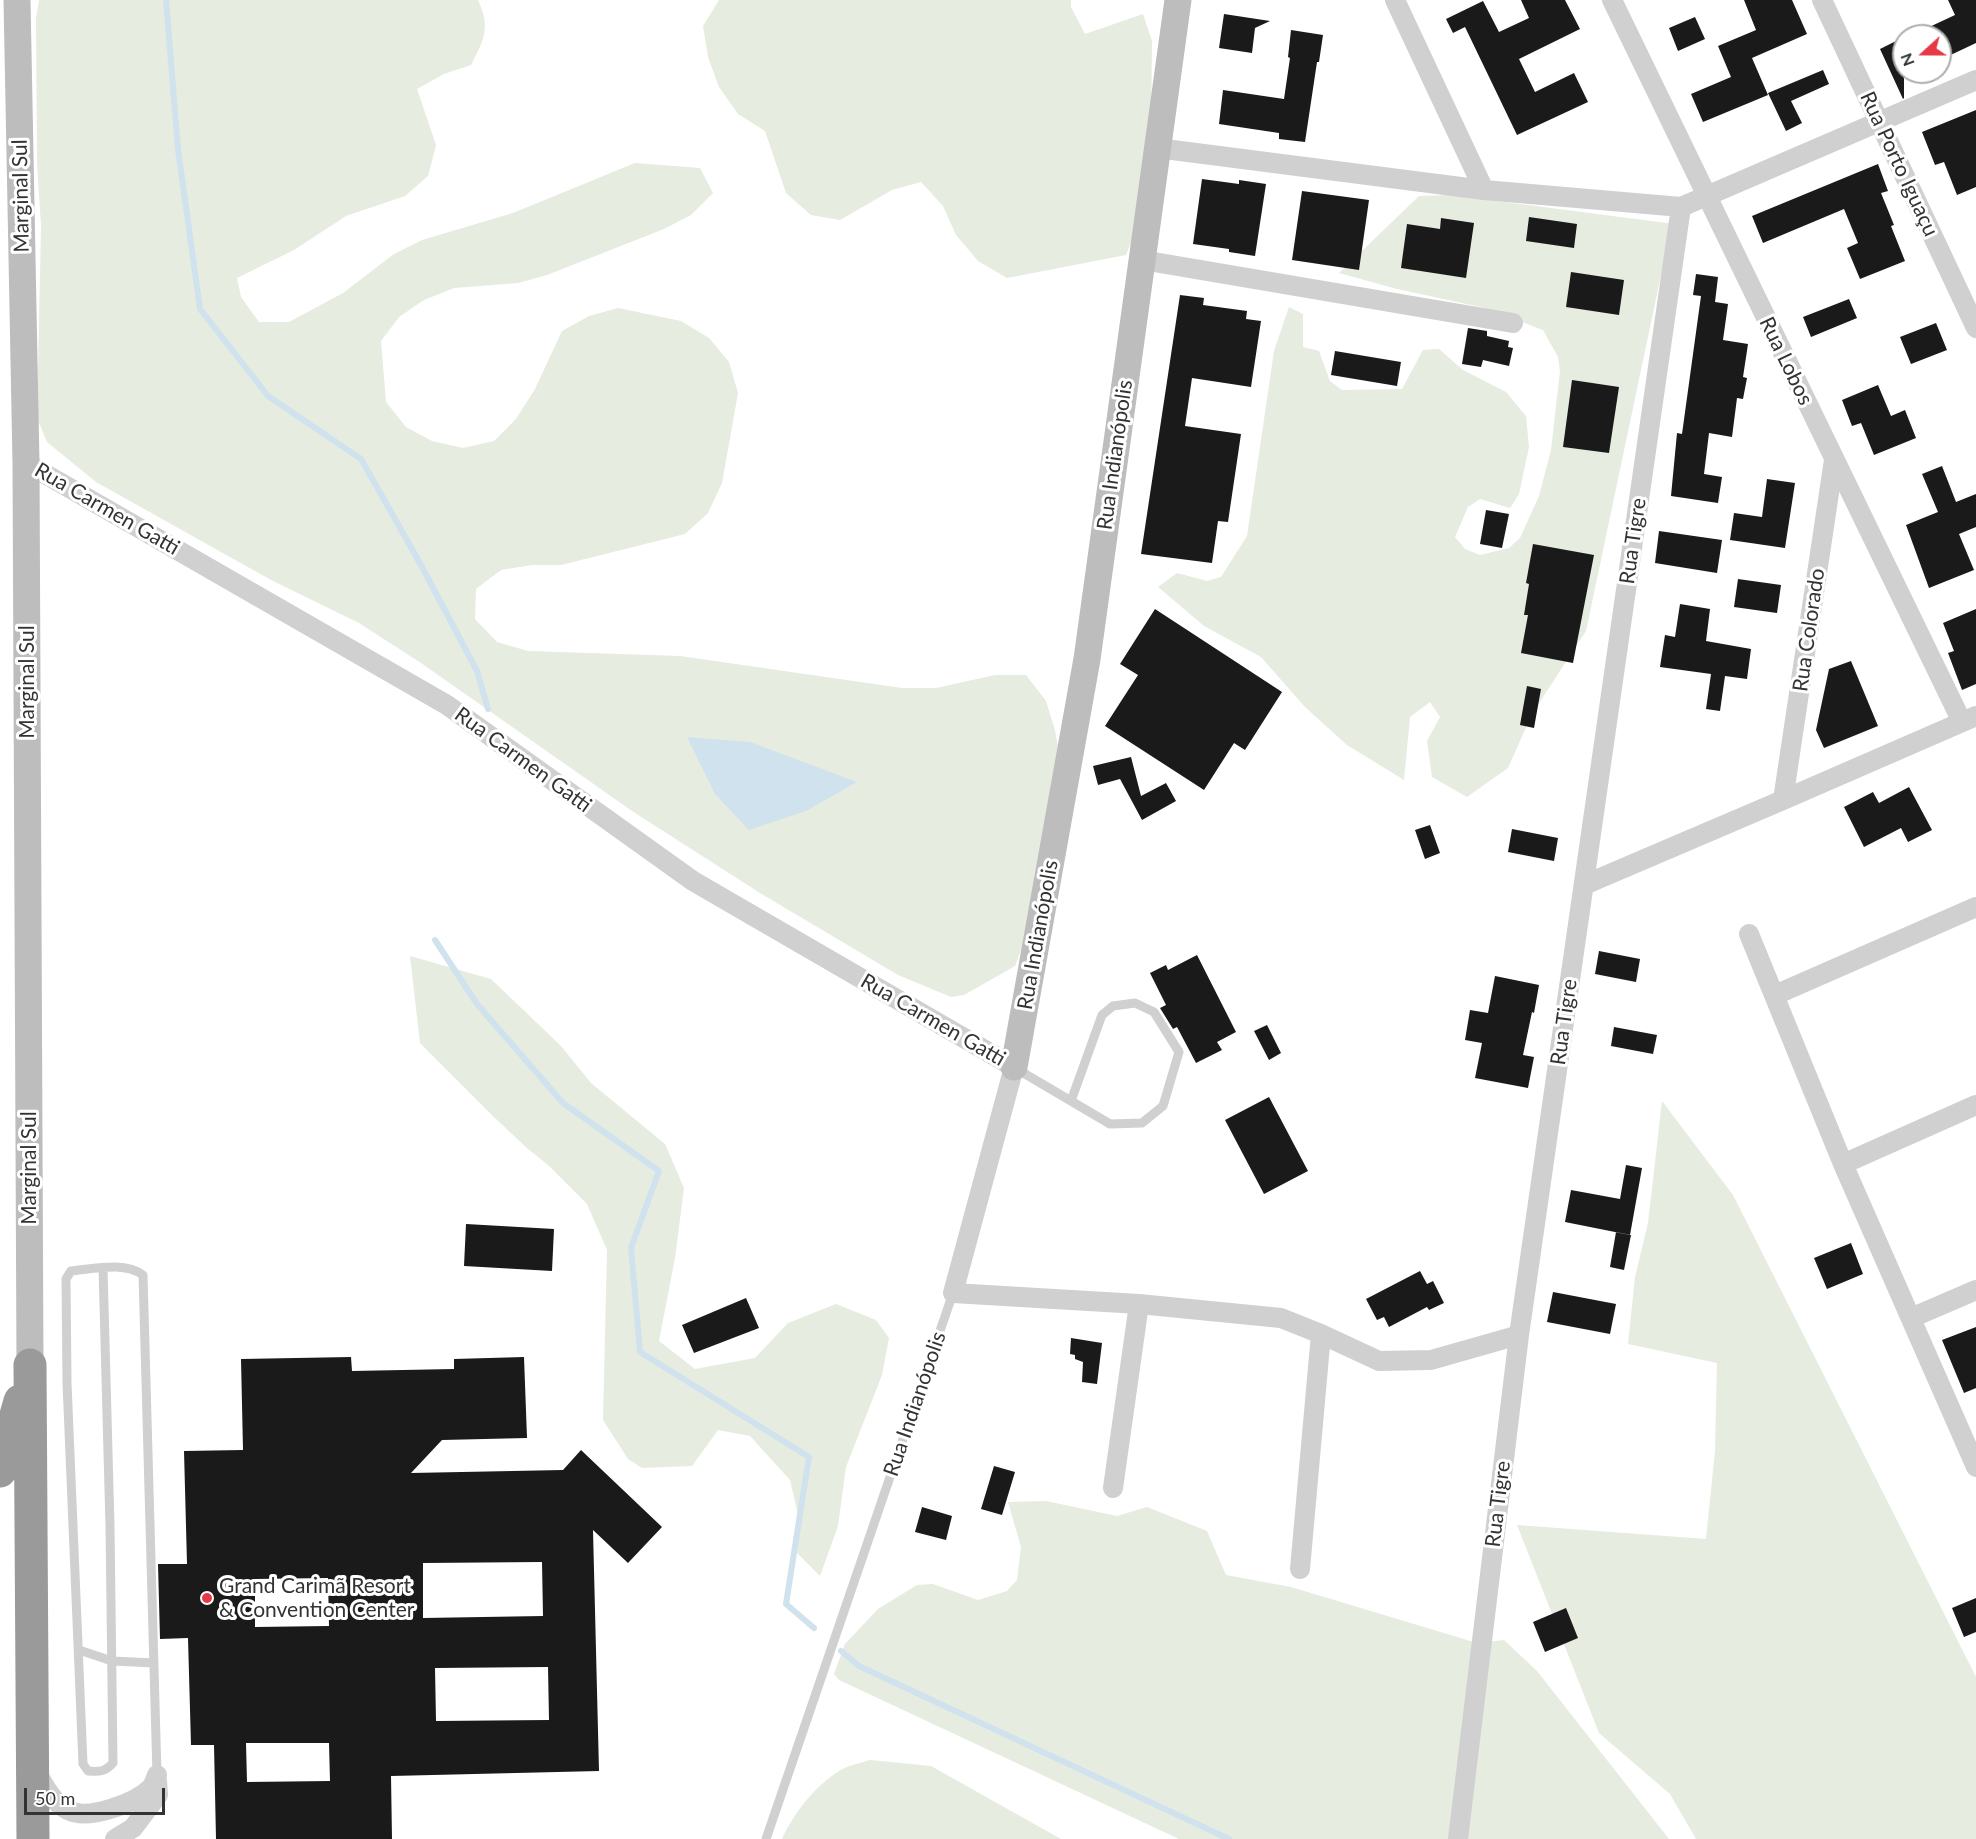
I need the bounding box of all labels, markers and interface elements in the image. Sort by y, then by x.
north arrow [1892,24,1952,84]
text: N [1896,51,1918,69]
street label: Rua Porto Iguaçu [1854,88,1944,240]
street label: Marginal Sul [7,139,35,253]
street label: Rua Lobos [1754,313,1818,409]
street label: Rua Indianópolis [1092,378,1138,532]
street label: Rua Carmen Gatti [30,457,184,561]
street label: Rua Tigre [1614,496,1652,586]
street label: Rua Colorado [1788,567,1830,693]
street label: Marginal Sul [14,625,40,739]
street label: Rua Carmen Gatti [450,702,596,818]
street label: Rua Indianópolis [1012,858,1064,1012]
street label: Rua Carmen Gatti [856,968,1010,1072]
street label: Rua Tigre [1545,977,1583,1067]
street label: Marginal Sul [16,1111,42,1225]
street label: Rua Indianópolis [878,1328,952,1480]
street label: Rua Tigre [1480,1459,1516,1549]
place label: Grand Carimã Resort & Convention Center [219,1573,414,1623]
marker: Grand Carimã Resort & Convention Center [200,1591,214,1605]
scale bar [27,1776,168,1814]
text: 50 m [35,1787,75,1809]

